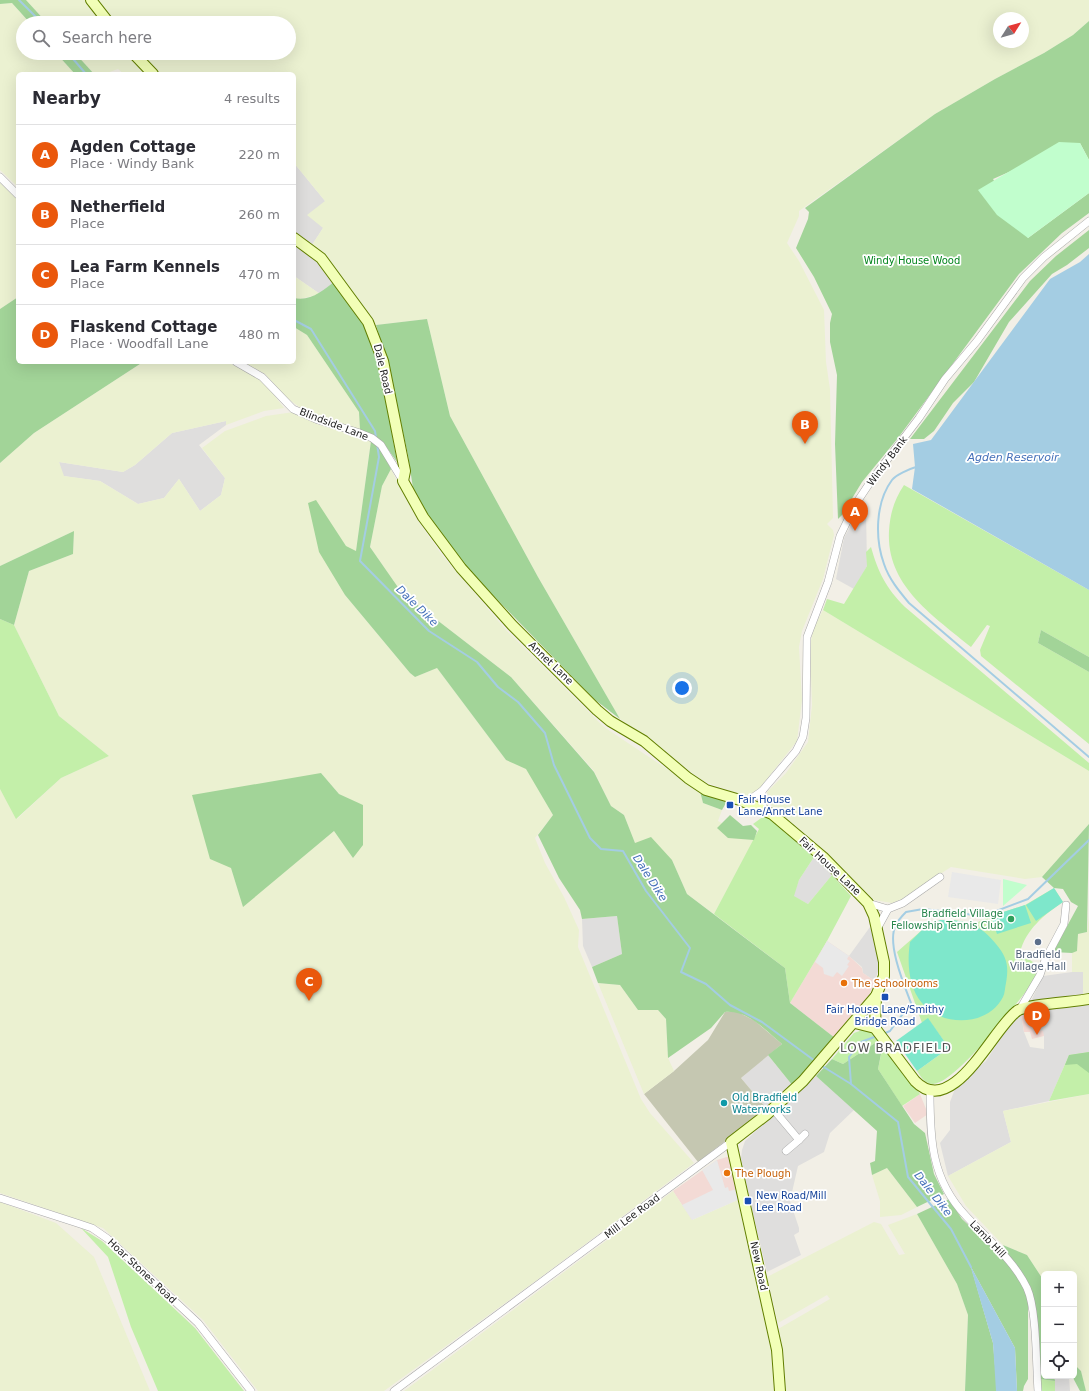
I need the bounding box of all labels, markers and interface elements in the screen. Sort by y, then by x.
north arrow [993,12,1029,48]
search box [16,16,296,60]
icon: search [30,27,52,49]
text: Search here [62,29,152,47]
text: Nearby [32,88,101,108]
text: 4 results [224,91,280,106]
text: Agden Cottage [70,138,196,156]
text: A [40,147,50,162]
text: 220 m [238,147,280,162]
text: Place · Windy Bank [70,156,194,171]
text: Netherfield [70,198,165,216]
text: B [40,207,50,222]
text: 260 m [238,207,280,222]
text: Place [70,216,105,231]
park label: Windy House Wood [864,255,960,266]
text: Lea Farm Kennels [70,258,220,276]
text: C [40,267,50,282]
text: 470 m [238,267,280,282]
text: Place [70,276,105,291]
text: Flaskend Cottage [70,318,218,336]
text: D [40,327,50,342]
text: 480 m [238,327,280,342]
text: Place · Woodfall Lane [70,336,209,351]
street label: Dale Road [372,343,394,395]
street label: Blindside Lane [298,406,370,442]
pin: B [792,411,818,444]
street label: Windy Bank [865,434,909,488]
water label: Agden Reservoir [967,451,1060,464]
pin: A [842,498,868,531]
water label: Dale Dike [393,583,441,629]
street label: Annet Lane [527,639,575,687]
your location [672,678,692,698]
place label: Fair House Lane/Annet Lane [738,794,823,817]
marker: Fair House Lane/Annet Lane [725,800,735,810]
street label: Fair House Lane [797,835,863,897]
water label: Dale Dike [630,852,670,904]
place label: Bradfield Village Fellowship Tennis Club [891,908,1003,931]
marker: Bradfield Village Fellowship Tennis Club [1006,914,1016,924]
marker: Bradfield Village Hall [1033,937,1043,947]
place label: Bradfield Village Hall [1010,949,1066,972]
pin: C [296,968,322,1001]
marker: The Schoolrooms [839,978,849,988]
place label: The Schoolrooms [851,978,938,989]
marker: Fair House Lane/Smithy Bridge Road [880,992,890,1002]
pin: D [1024,1002,1050,1035]
place label: Fair House Lane/Smithy Bridge Road [826,1004,944,1027]
district label: LOW BRADFIELD [840,1041,952,1055]
place label: Old Bradfield Waterworks [732,1092,797,1115]
marker: Old Bradfield Waterworks [719,1098,729,1108]
marker: The Plough [722,1168,732,1178]
place label: The Plough [734,1168,791,1179]
water label: Dale Dike [912,1169,955,1219]
place label: New Road/Mill Lee Road [756,1190,826,1213]
street label: Mill Lee Road [602,1192,662,1240]
marker: New Road/Mill Lee Road [743,1196,753,1206]
street label: Lamb Hill [968,1218,1008,1260]
street label: Hoar Stones Road [106,1236,178,1306]
street label: New Road [748,1240,770,1292]
map controls [1041,1271,1077,1379]
button: + [1041,1271,1077,1307]
button: − [1041,1307,1077,1343]
button: locate [1041,1343,1077,1379]

